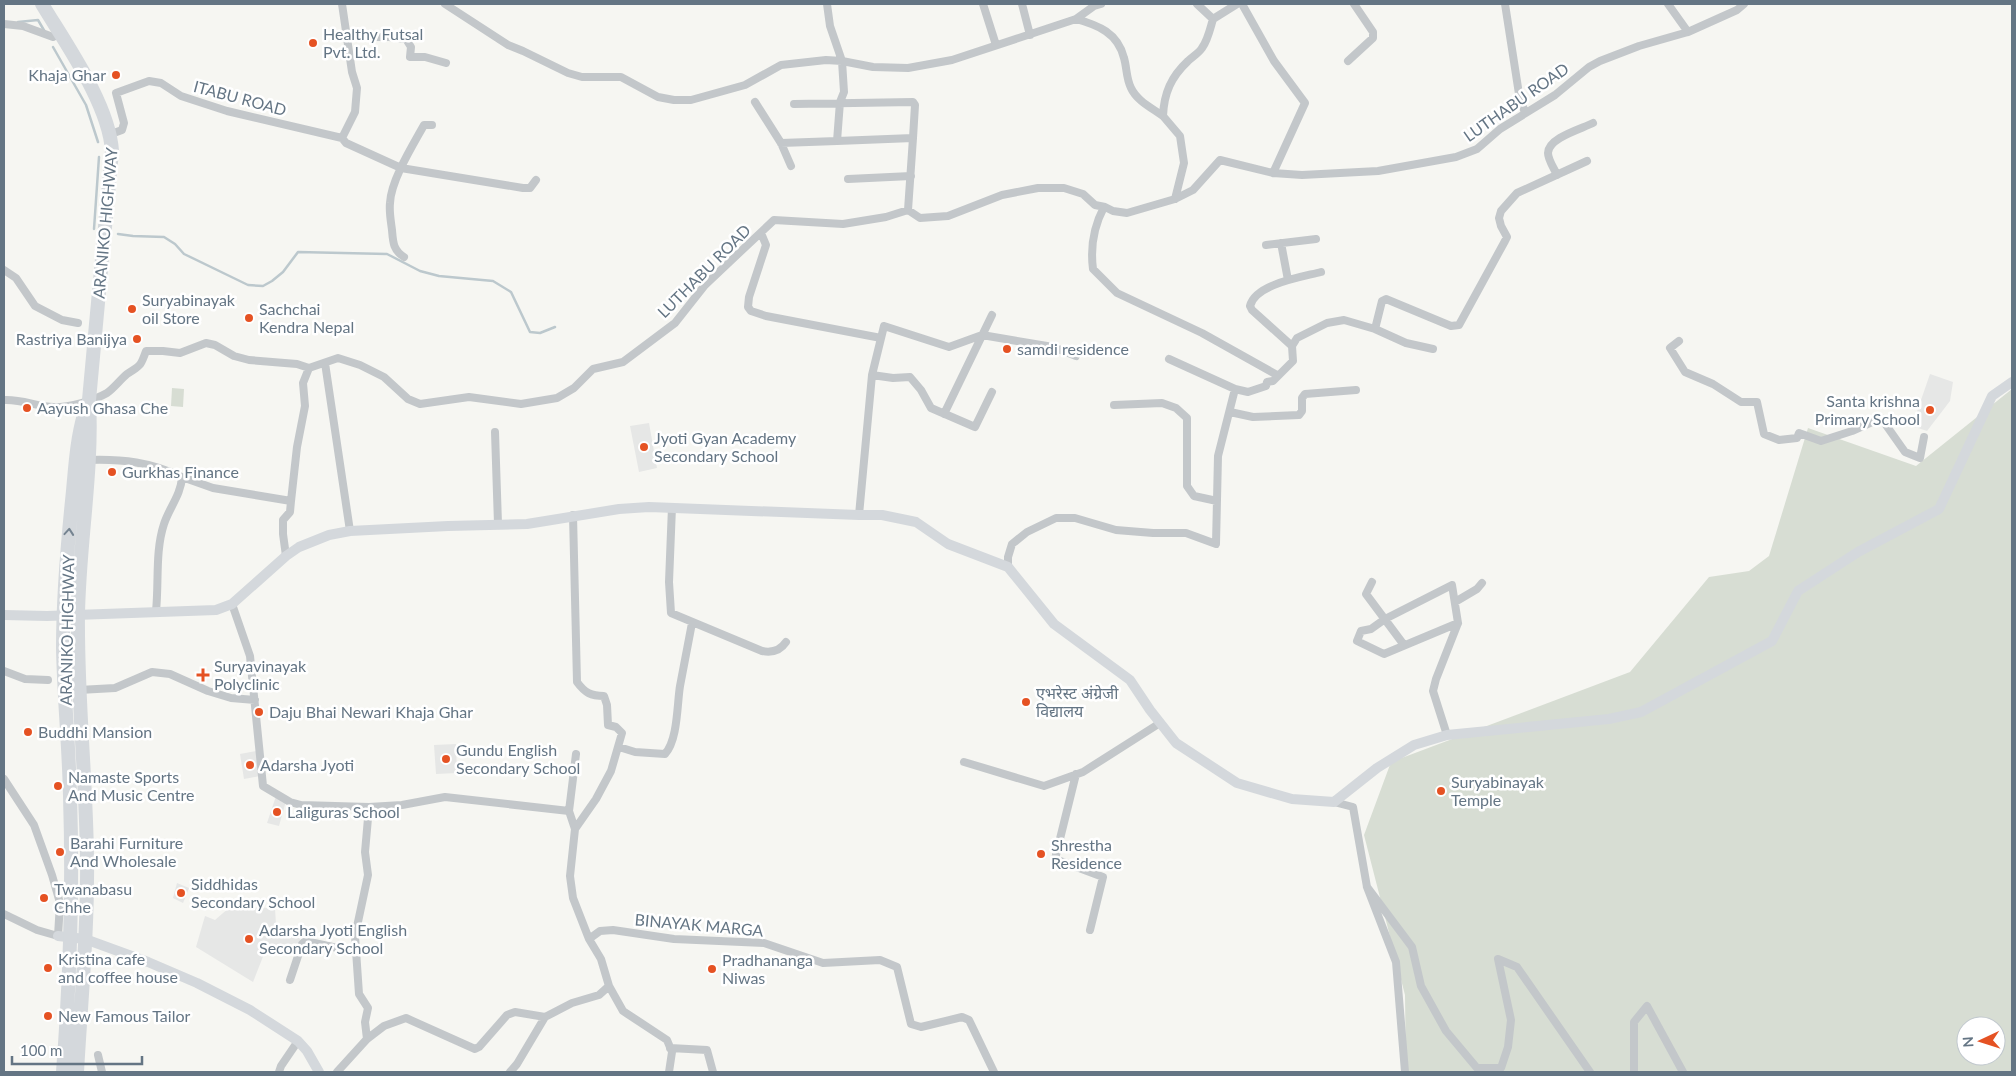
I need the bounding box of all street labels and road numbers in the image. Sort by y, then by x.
street label: LUTHABU ROAD [1460,58,1572,145]
street label: ITABU ROAD [192,76,289,119]
street label: ARANIKO HIGHWAY [88,147,121,299]
street label: LUTHABU ROAD [653,220,754,321]
street label: ARANIKO HIGHWAY [56,554,77,706]
street label: BINAYAK MARGA [634,909,764,940]

